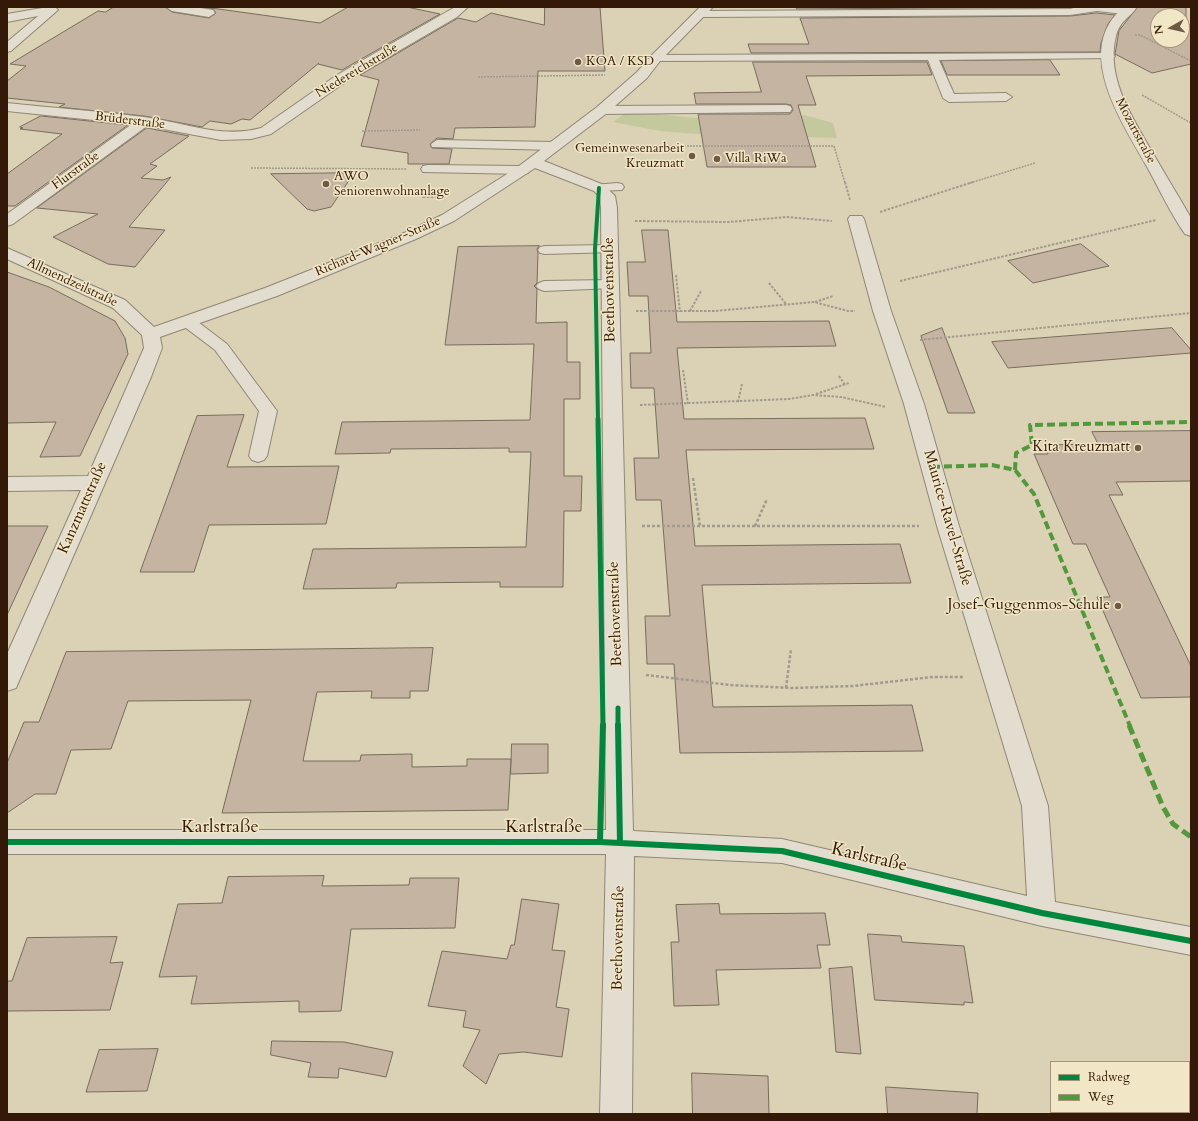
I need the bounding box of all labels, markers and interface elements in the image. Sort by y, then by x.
north arrow [1150,8,1190,48]
text: N [1151,24,1167,35]
street label: Niedereichstraße [313,40,401,102]
place label: KOA / KSD [586,54,654,70]
marker: KOA / KSD [573,57,583,67]
street label: Mozartstraße [1111,96,1159,166]
street label: Brüderstraße [94,109,166,133]
place label: Gemeinwesenarbeit Kreuzmatt [575,141,684,172]
street label: Flurstraße [49,149,103,193]
marker: Gemeinwesenarbeit Kreuzmatt [687,151,697,161]
place label: Villa RiWa [725,151,787,167]
marker: Villa RiWa [712,154,722,164]
place label: AWO Seniorenwohnanlage [334,169,450,200]
marker: AWO Seniorenwohnanlage [321,179,331,189]
street label: Richard-Wagner-Straße [313,214,443,280]
street label: Beethovenstraße [600,237,620,343]
street label: Allmendzeilstraße [24,255,120,311]
place label: Kita Kreuzmatt [1032,439,1130,457]
marker: Kita Kreuzmatt [1133,443,1143,453]
street label: Maurice-Ravel-Straße [919,448,975,588]
street label: Kanzmattstraße [55,459,111,557]
street label: Beethovenstraße [605,561,627,667]
place label: Josef-Guggenmos-Schule [948,597,1110,615]
marker: Josef-Guggenmos-Schule [1113,601,1123,611]
street label: Karlstraße [181,817,259,839]
street label: Karlstraße [505,817,583,839]
street label: Karlstraße [829,839,909,877]
street label: Beethovenstraße [609,885,629,991]
legend [1050,1061,1190,1113]
text: Radweg [1088,1069,1130,1085]
text: Weg [1088,1089,1113,1105]

